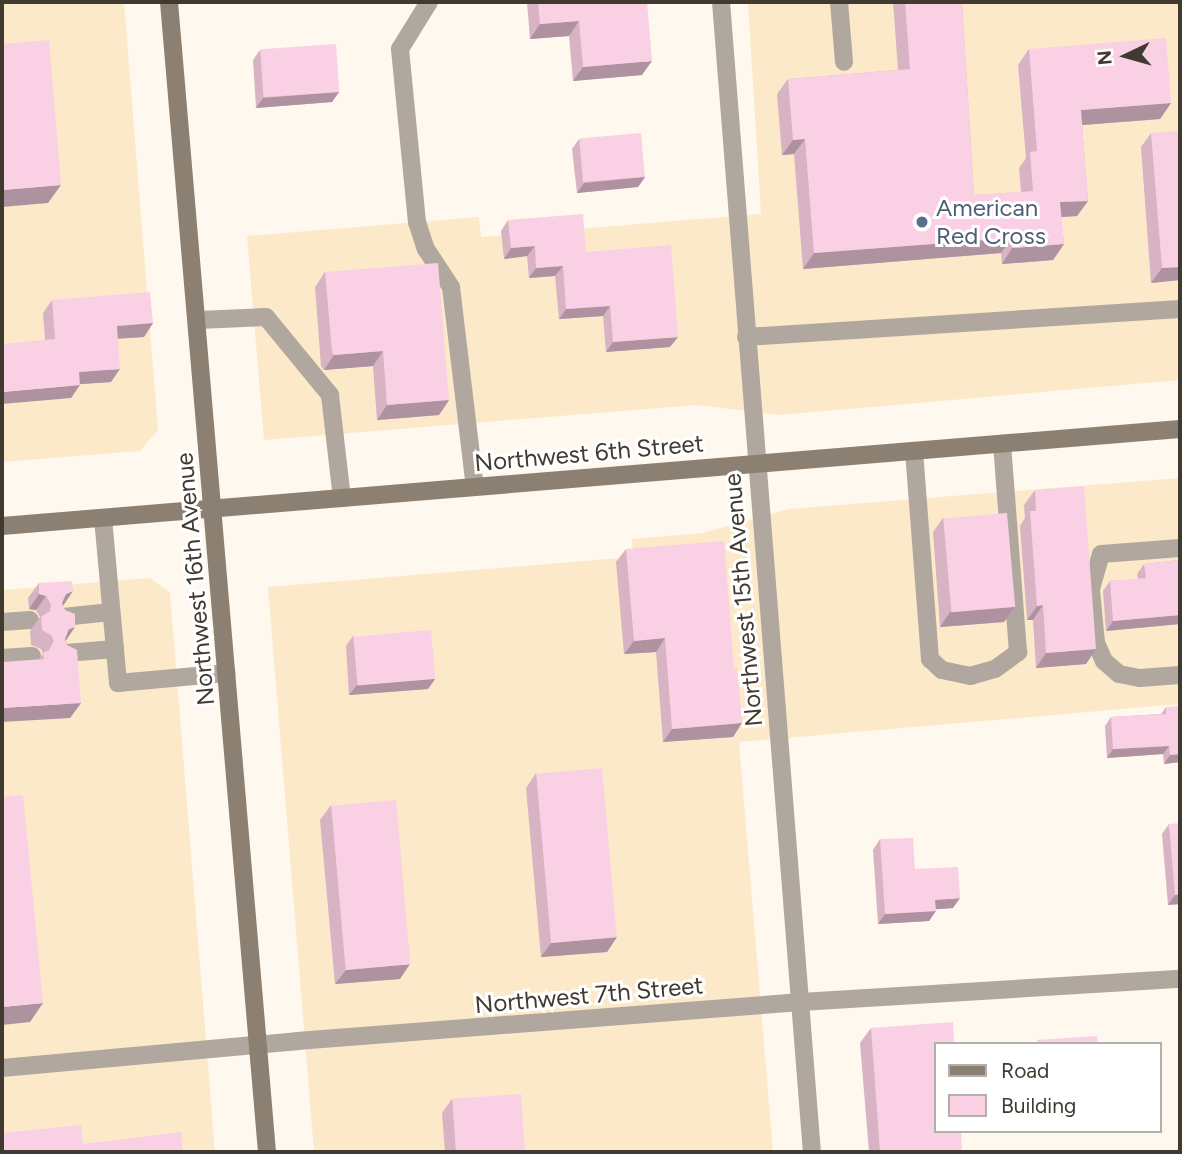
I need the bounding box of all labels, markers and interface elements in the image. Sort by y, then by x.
north arrow [1091,21,1161,91]
text: N [1092,50,1117,66]
place label: American Red Cross [936,194,1046,250]
marker: American Red Cross [914,214,930,230]
street label: Northwest 6th Street [473,429,705,477]
street label: Northwest 16th Avenue [170,451,220,707]
street label: Northwest 15th Avenue [718,472,768,728]
street label: Northwest 7th Street [474,971,704,1019]
legend [934,1042,1161,1133]
text: Road [1001,1058,1049,1083]
text: Building [1001,1093,1076,1118]

